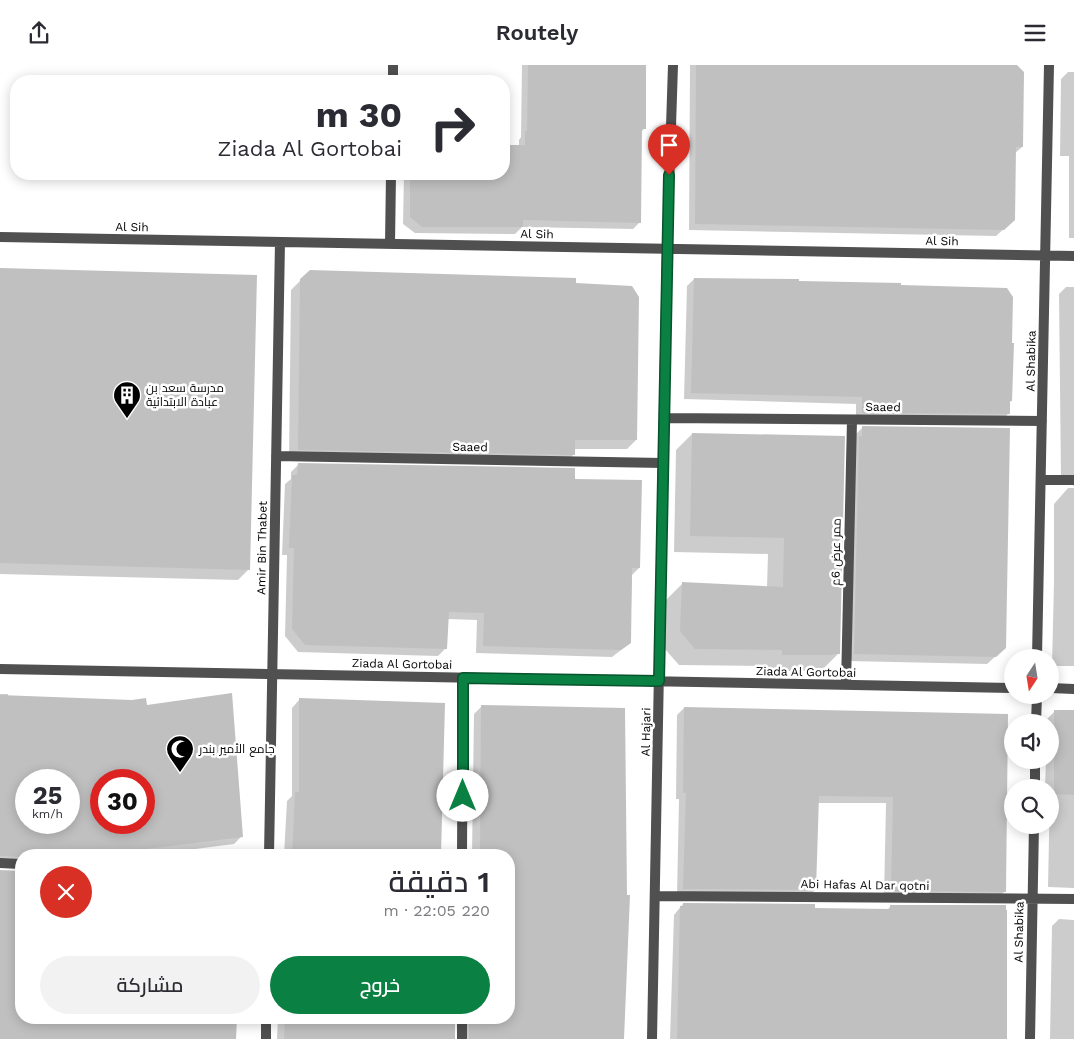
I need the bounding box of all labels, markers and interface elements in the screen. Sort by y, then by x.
icon: share [25,19,53,47]
icon: menu [1021,19,1049,47]
text: Routely [496,20,578,45]
text: 30 m [316,94,402,136]
icon: right [420,95,485,160]
pin [648,124,690,175]
icon: arrive [655,131,683,159]
text: Ziada Al Gortobai [218,136,402,161]
street label: Al Sih [115,220,149,234]
street label: Al Sih [520,227,554,241]
street label: Al Sih [925,234,959,248]
street label: Al Shabika [1023,330,1039,392]
building icon: مدرسة سعد بن عبادة الابتدائية [112,380,142,419]
place label: مدرسة سعد بن عبادة الابتدائية [146,381,224,409]
street label: Saaed [865,400,901,414]
street label: Saaed [452,440,488,454]
street label: Amir Bin Thabet [254,501,270,595]
street label: ممر عرض 6م [828,518,845,586]
north arrow [1004,649,1059,704]
map controls [1004,649,1059,834]
street label: Ziada Al Gortobai [352,656,452,672]
street label: Ziada Al Gortobai [756,664,856,680]
street label: Al Hajari [639,707,653,757]
button: sound [1004,714,1059,769]
mosque icon: جامع الأمير بندر [165,734,195,773]
place label: جامع الأمير بندر [198,742,275,757]
speed limit sign: 30 [90,769,155,834]
position arrow [436,769,488,821]
button: search [1004,779,1059,834]
text: 25 [33,781,62,810]
text: km/h [32,807,63,821]
text: 1 دقيقة [388,864,490,899]
button: close [40,866,92,918]
street label: Abi Hafas Al Dar qotni [800,877,930,893]
text: 220 m · 22:05 [383,901,490,920]
street label: Al Shabika [1011,901,1027,963]
button: مشاركة [40,956,260,1014]
button: خروج [270,956,490,1014]

